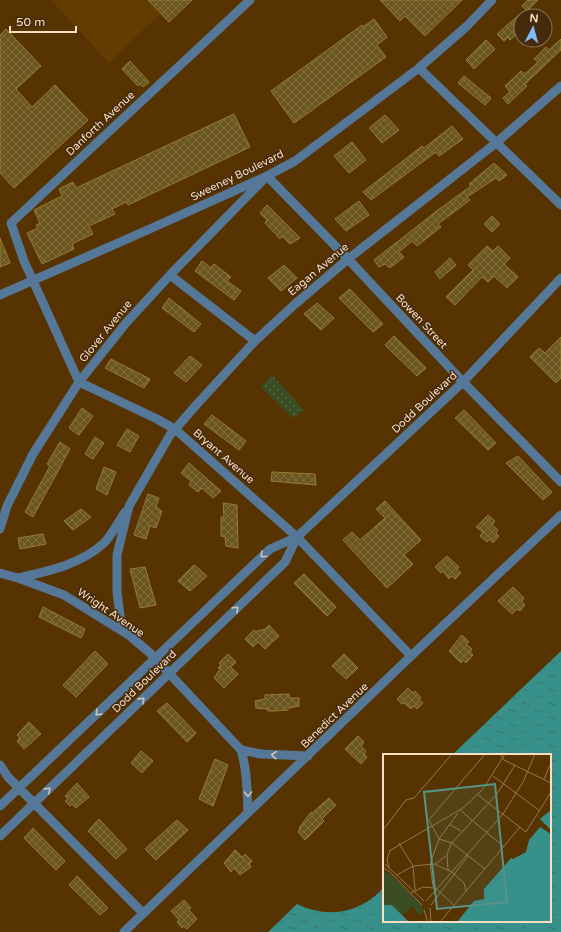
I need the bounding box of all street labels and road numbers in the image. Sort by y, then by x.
street label: Danforth Avenue [63,88,137,158]
street label: Sweeney Boulevard [189,147,286,204]
street label: Eagan Avenue [285,240,351,299]
street label: Bowen Street [393,291,450,351]
street label: Glover Avenue [76,298,134,365]
street label: Dodd Boulevard [389,369,460,436]
street label: Bryant Avenue [190,426,257,486]
street label: Wright Avenue [75,585,147,640]
street label: Dodd Boulevard [110,647,179,715]
street label: Benedict Avenue [298,680,371,751]

